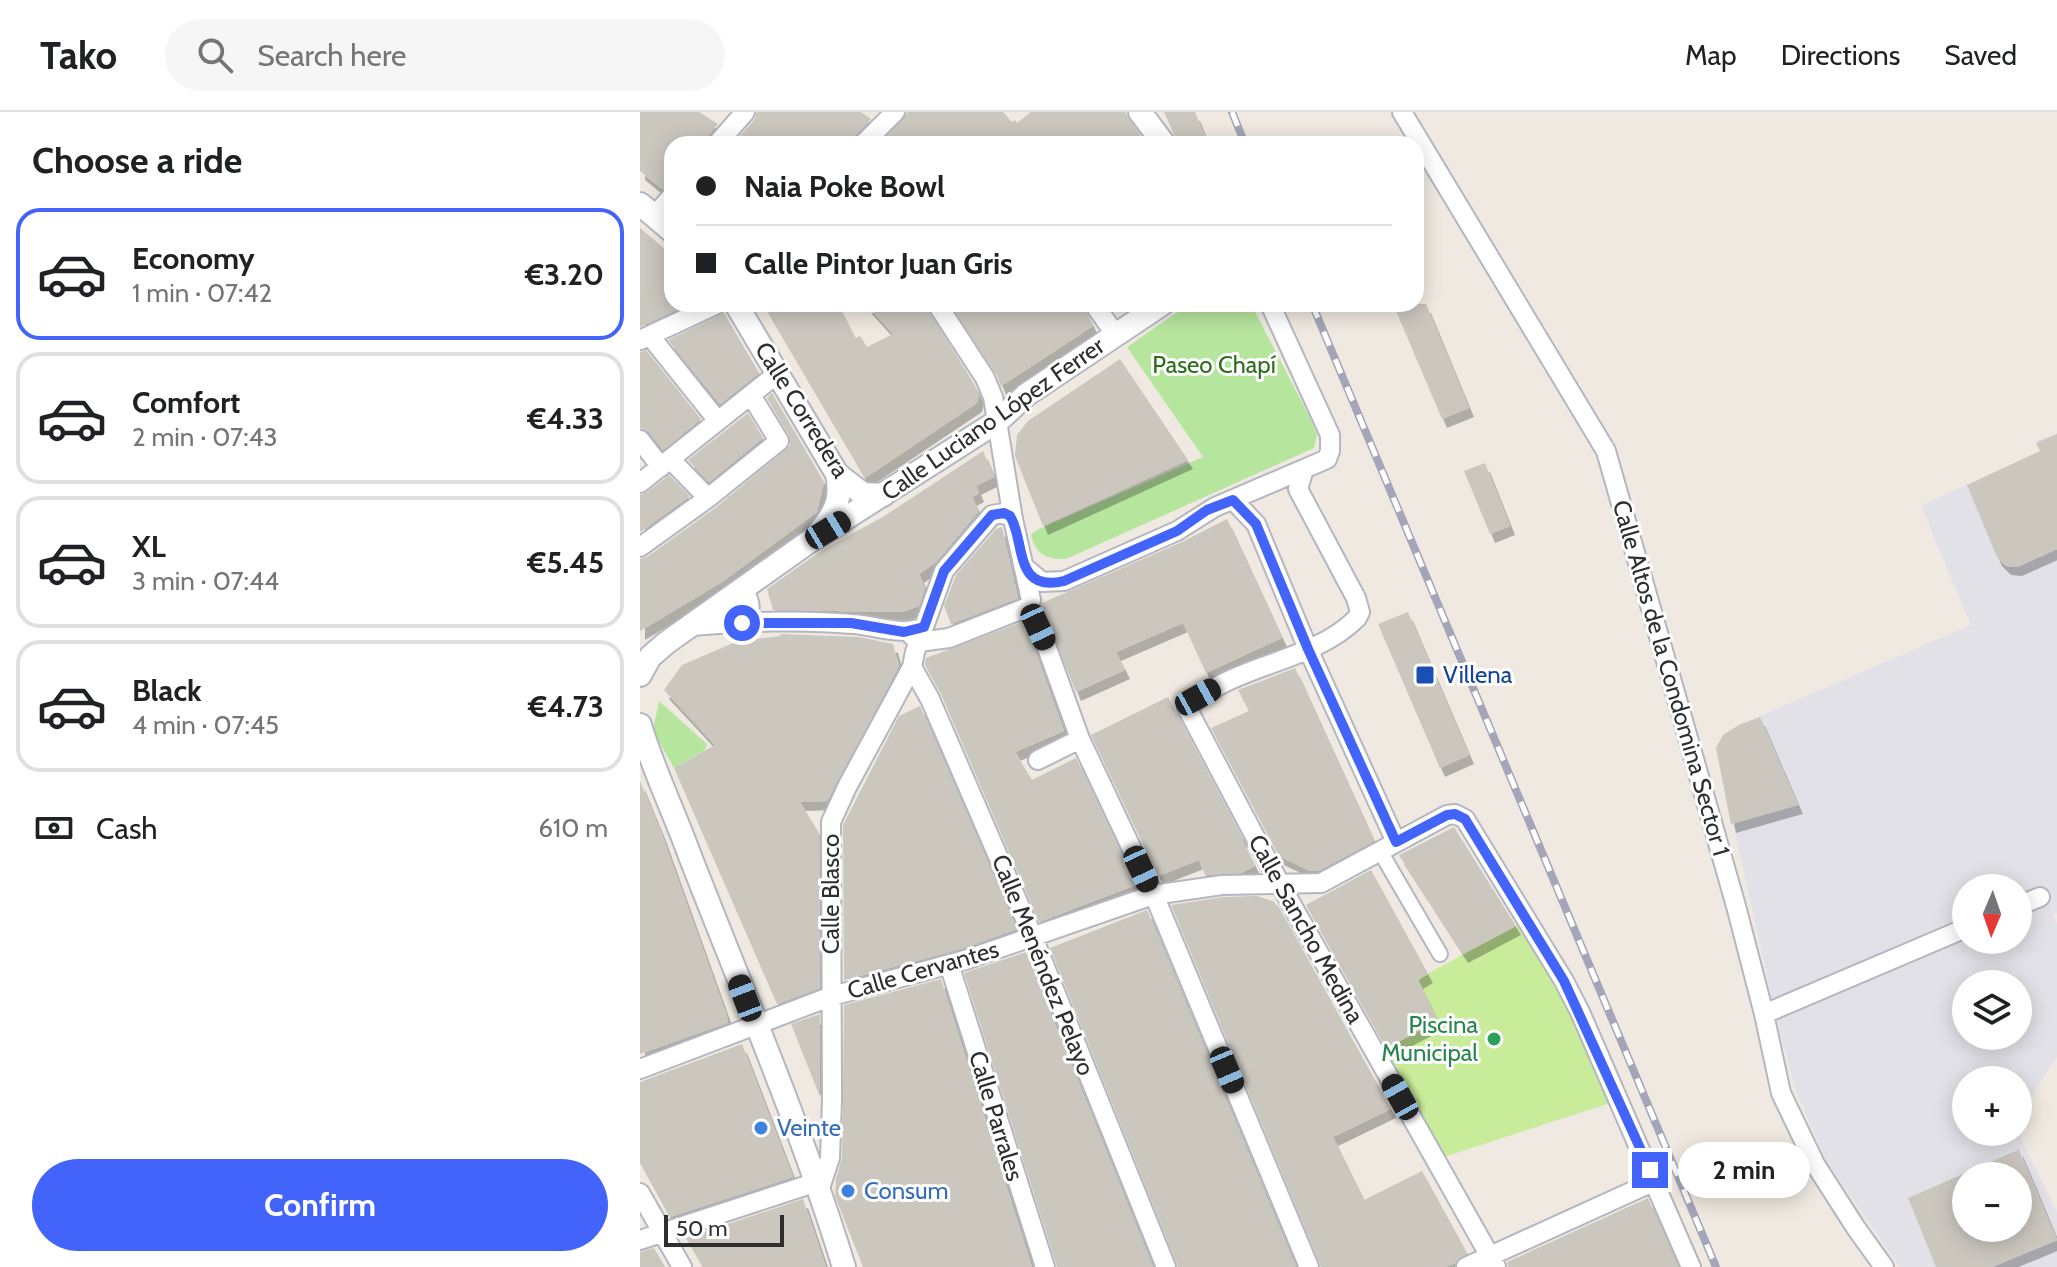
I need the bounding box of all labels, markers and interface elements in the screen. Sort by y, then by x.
search box [165,19,725,91]
text: Tako [40,32,117,79]
icon: search [193,33,237,77]
text: Search here [257,37,406,74]
text: Map [1685,38,1737,72]
text: Directions [1781,38,1900,72]
text: Saved [1944,38,2017,72]
text: Choose a ride [32,138,242,182]
text: Naia Poke Bowl [744,168,945,205]
icon: car [36,238,108,310]
text: Economy [132,240,255,277]
text: Calle Pintor Juan Gris [744,245,1013,282]
text: €3.20 [525,256,604,293]
text: 1 min · 07:42 [132,277,272,309]
street label: Calle Luciano López Ferrer [876,330,1110,506]
street label: Calle Corredera [749,337,856,483]
park label: Paseo Chapí [1152,350,1276,379]
icon: car [36,382,108,454]
text: Comfort [132,384,240,421]
text: €4.33 [527,400,604,437]
text: 2 min · 07:43 [132,421,278,453]
street label: Calle Altos de la Condomina Sector 1 [1607,497,1736,859]
car [801,507,855,553]
icon: car [36,526,108,598]
text: XL [132,528,166,565]
text: €5.45 [527,544,604,581]
text: 3 min · 07:44 [132,565,279,597]
car [1017,600,1059,654]
route start [724,605,760,641]
place label: Villena [1443,660,1513,689]
marker: Villena [1414,664,1436,686]
icon: car [36,670,108,742]
text: Black [132,672,202,709]
car [1171,675,1225,719]
text: €4.73 [528,688,604,725]
text: 4 min · 07:45 [132,709,279,741]
icon: cash [32,806,76,850]
text: Cash [96,810,158,847]
text: 610 m [538,812,608,844]
street label: Calle Sancho Medina [1242,829,1371,1029]
street label: Calle Blasco [816,834,845,954]
car [1120,842,1162,896]
street label: Calle Menéndez Pelayo [986,850,1101,1079]
north arrow [1952,874,2032,954]
map controls [1952,874,2032,1242]
street label: Calle Cervantes [844,934,1002,1005]
button: layers [1952,970,2032,1050]
car [725,971,765,1025]
place label: Piscina Municipal [1381,1010,1478,1067]
marker: Piscina Municipal [1485,1030,1503,1048]
car [1207,1043,1247,1097]
street label: Calle Parrales [963,1047,1030,1184]
button: + [1952,1066,2032,1146]
car [1378,1070,1422,1124]
place label: Veinte [777,1113,841,1142]
marker: Veinte [752,1119,770,1137]
callout: 2 min [1678,1142,1810,1198]
route end [1632,1152,1668,1188]
text: 2 min [1713,1154,1775,1186]
button: Confirm [32,1159,608,1251]
button: − [1952,1162,2032,1242]
place label: Consum [864,1176,949,1205]
marker: Consum [839,1182,857,1200]
scale bar [664,1211,784,1247]
text: 50 m [676,1215,728,1242]

